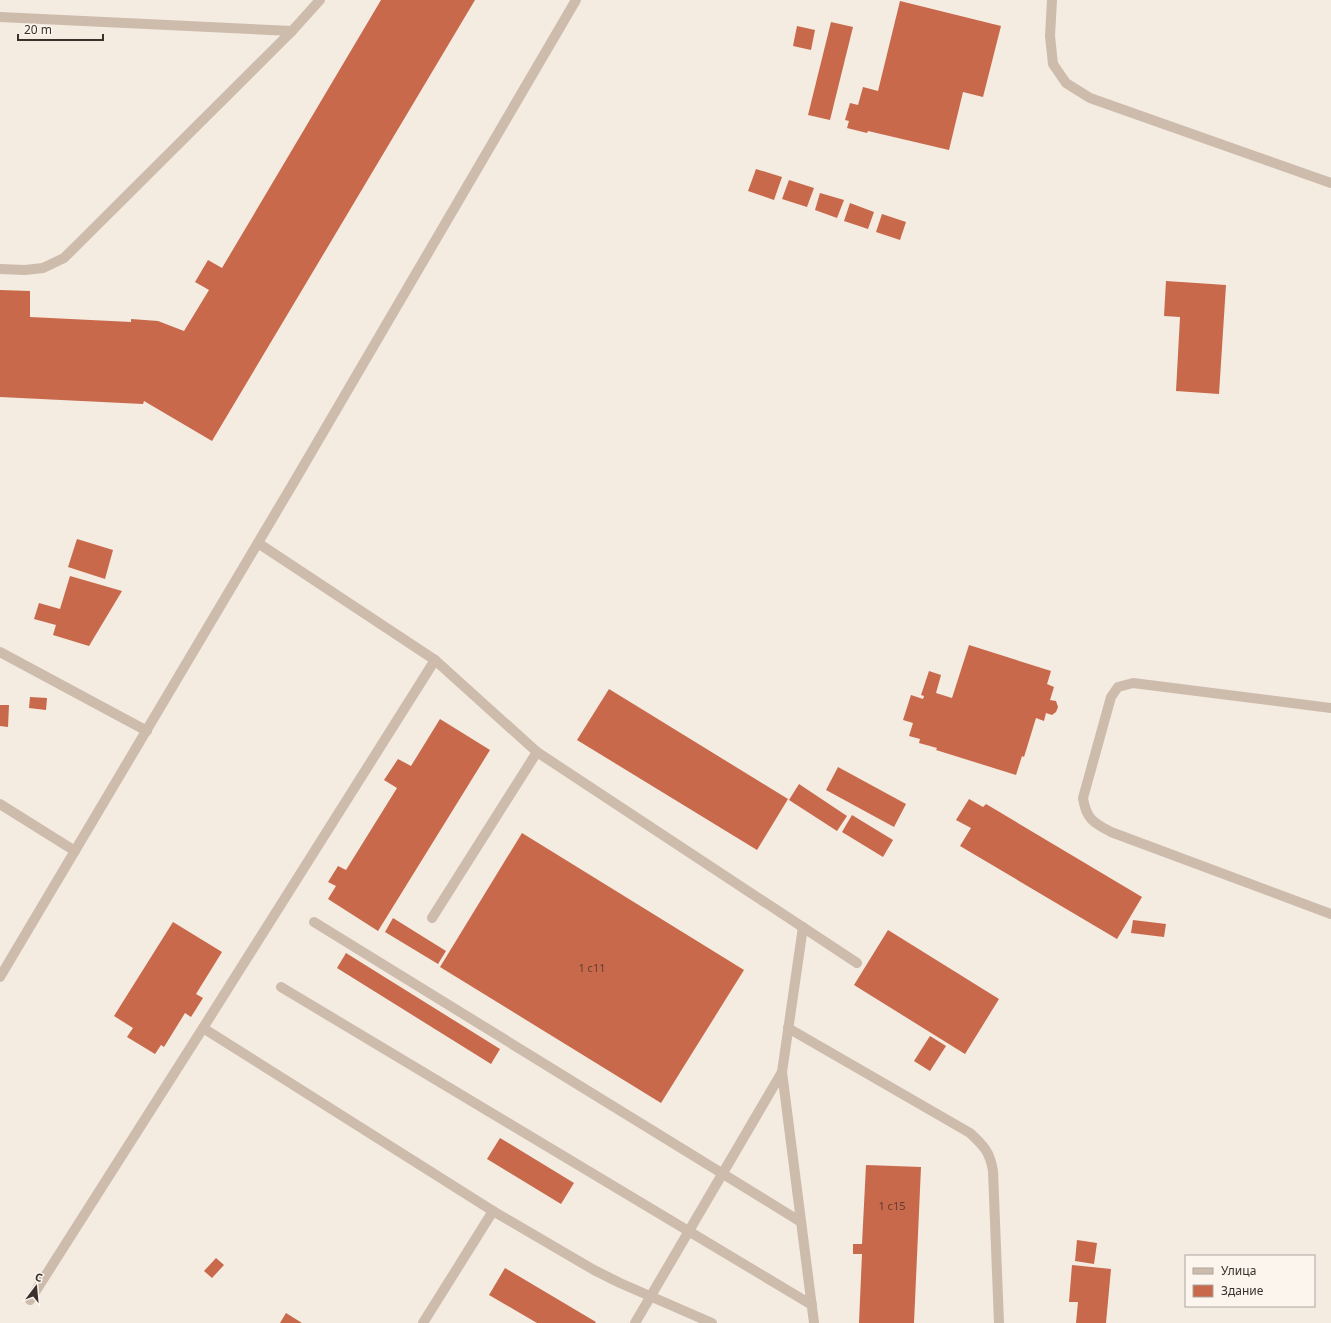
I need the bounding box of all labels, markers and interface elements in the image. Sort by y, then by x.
scale bar [18,16,103,42]
text: 20 m [24,21,52,38]
house number: 1 с11 [578,960,606,975]
house number: 1 с15 [878,1198,906,1213]
legend [1185,1255,1315,1307]
text: Улица [1221,1262,1256,1279]
north arrow [16,1267,56,1307]
text: С [33,1269,44,1285]
text: Здание [1221,1282,1264,1299]

